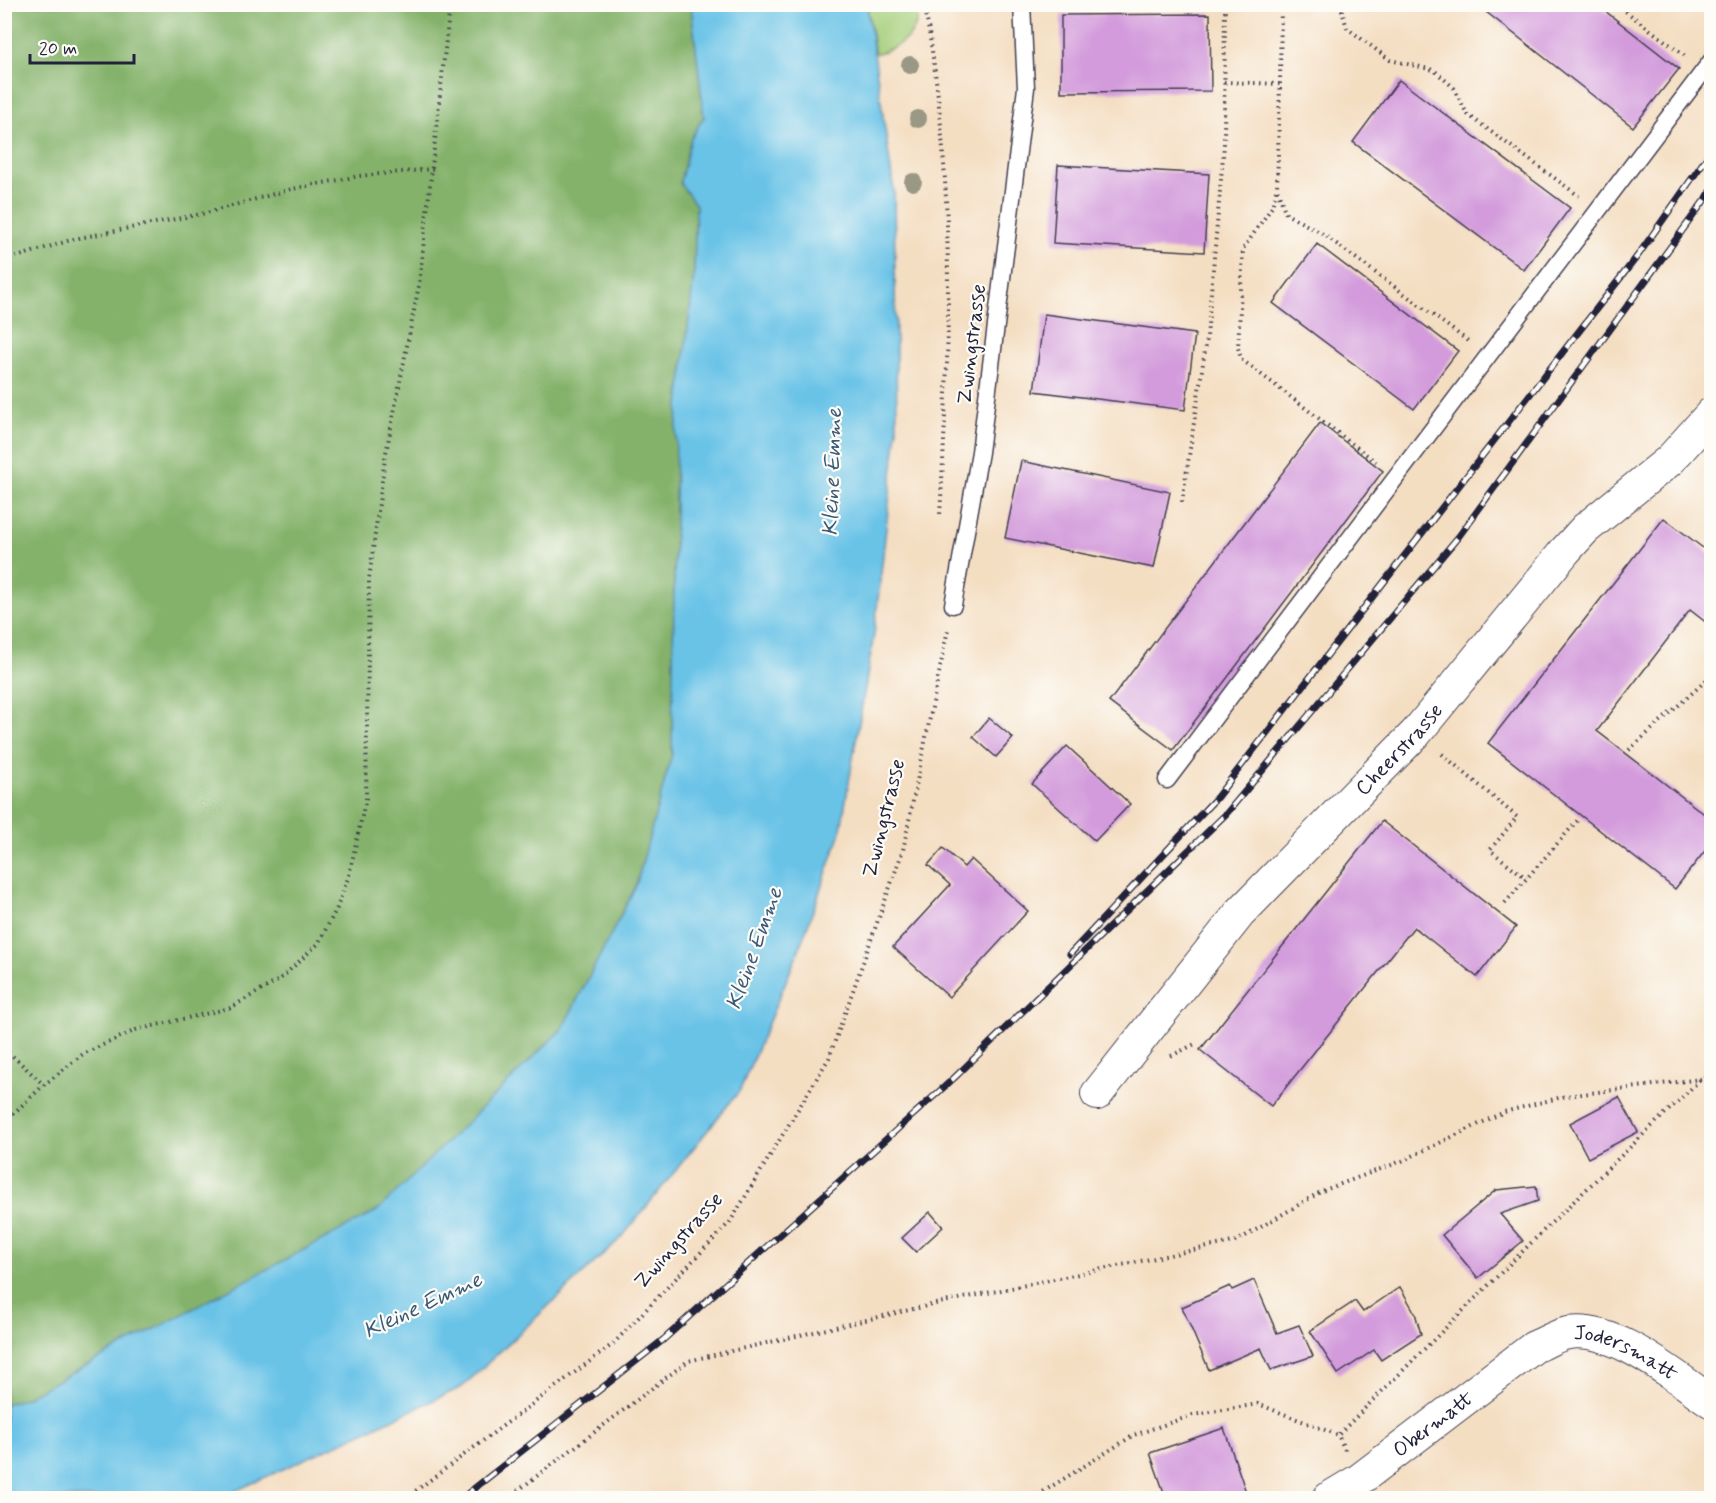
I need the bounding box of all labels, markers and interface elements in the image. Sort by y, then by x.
scale bar [30,27,134,65]
text: 20 m [39,37,77,61]
street label: Zwingstrasse [951,282,993,406]
water label: Kleine Emme [817,407,849,537]
street label: Cheerstrasse [1349,698,1450,802]
street label: Zwingstrasse [856,756,912,880]
water label: Kleine Emme [720,883,790,1014]
street label: Zwingstrasse [628,1186,730,1295]
water label: Kleine Emme [359,1266,487,1346]
street label: Jodersmatt [1574,1319,1684,1389]
street label: Obermatt [1387,1384,1480,1464]

